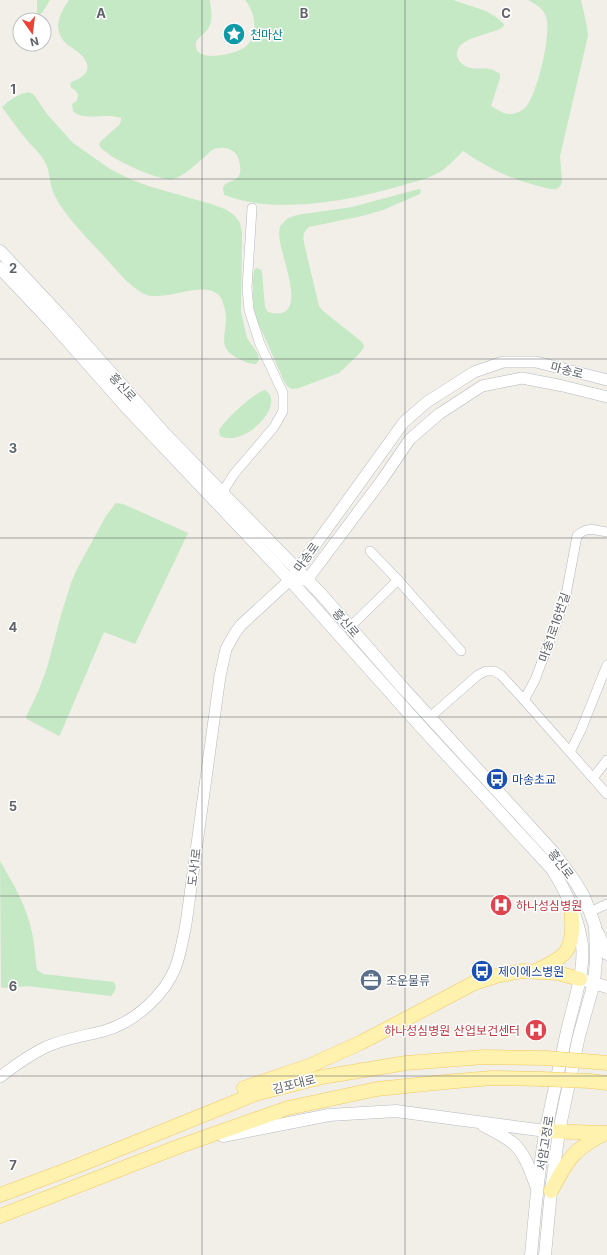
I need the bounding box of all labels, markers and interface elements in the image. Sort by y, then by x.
text: A [96,5,106,21]
text: B [300,5,309,21]
text: C [501,5,511,21]
north arrow [12,12,52,52]
place icon: 천마산 [221,21,247,47]
place label: 천마산 [250,27,283,42]
text: N [29,34,40,50]
text: 1 [10,81,16,97]
text: 2 [9,260,17,276]
street label: 마송로 [549,359,585,381]
street label: 흥신로 [106,370,140,404]
text: 3 [9,440,17,456]
street label: 마송로 [290,539,322,575]
street label: 마송1로16번길 [535,590,573,664]
street label: 흥신로 [329,606,363,640]
text: 4 [9,619,18,635]
bus stop icon: 마송초교 [484,766,510,792]
place label: 마송초교 [512,772,556,787]
text: 5 [9,798,17,814]
street label: 흥신로 [545,846,577,882]
street label: 도사1로 [184,847,204,887]
hospital icon: 하나성심병원 [488,892,514,918]
place label: 하나성심병원 [516,898,582,913]
bus stop icon: 제이에스병원 [469,958,495,984]
place label: 제이에스병원 [498,964,564,979]
office icon: 조운물류 [358,967,384,993]
place label: 조운물류 [386,973,430,988]
text: 6 [9,978,17,994]
hospital icon: 하나성심병원 산업보건센터 [523,1017,549,1043]
place label: 하나성심병원 산업보건센터 [384,1023,520,1038]
street label: 김포대로 [271,1071,317,1097]
street label: 서암고정로 [533,1115,557,1171]
text: 7 [9,1157,17,1173]

